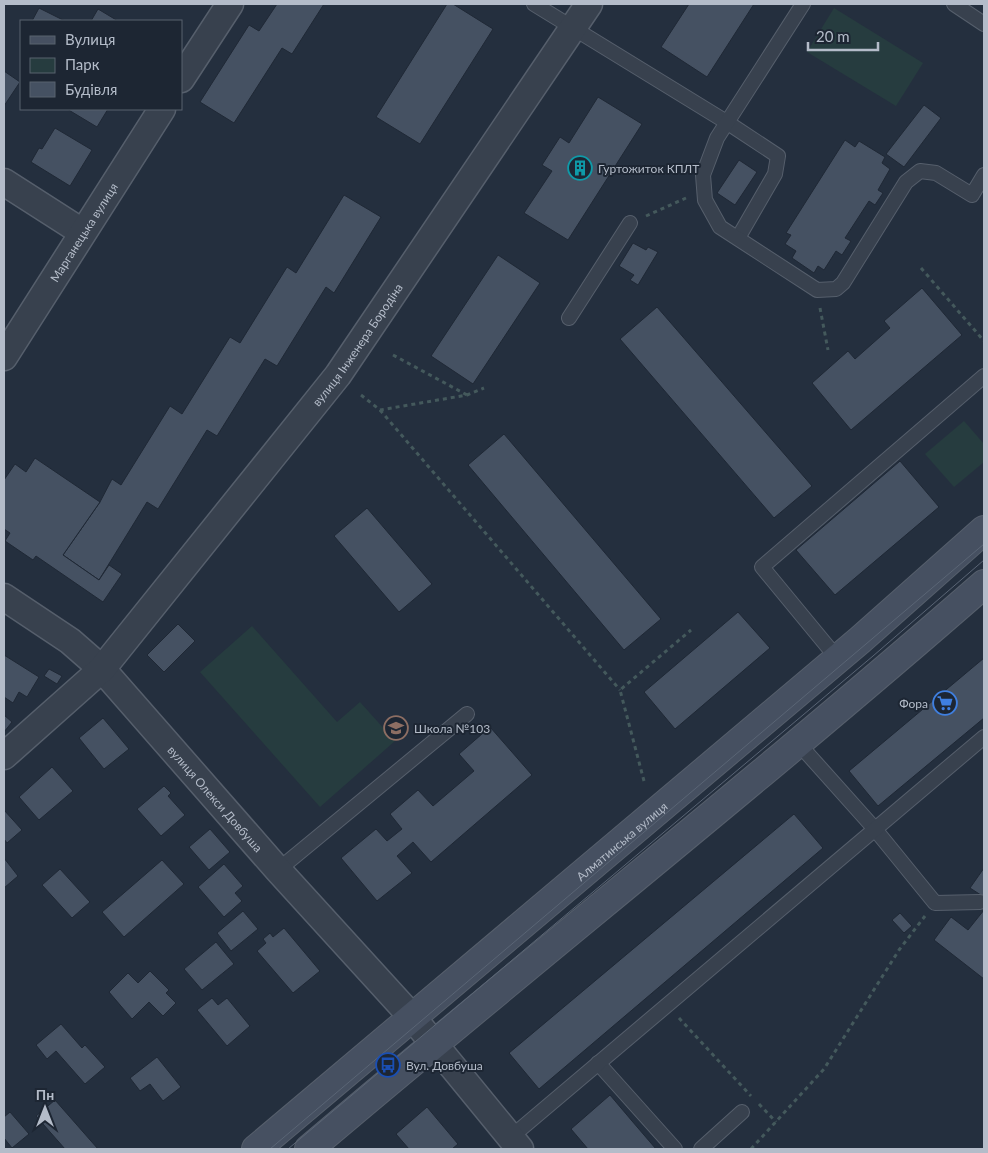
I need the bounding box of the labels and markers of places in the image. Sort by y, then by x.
building icon: Гуртожиток КПЛТ [567,155,593,181]
place label: Гуртожиток КПЛТ [598,161,699,176]
supermarket icon: Фора [932,690,958,716]
place label: Фора [899,696,928,711]
school or university icon: Школа №103 [383,715,409,741]
place label: Школа №103 [414,721,490,736]
bus stop icon: Вул. Довбуша [375,1052,401,1078]
place label: Вул. Довбуша [406,1058,483,1073]

